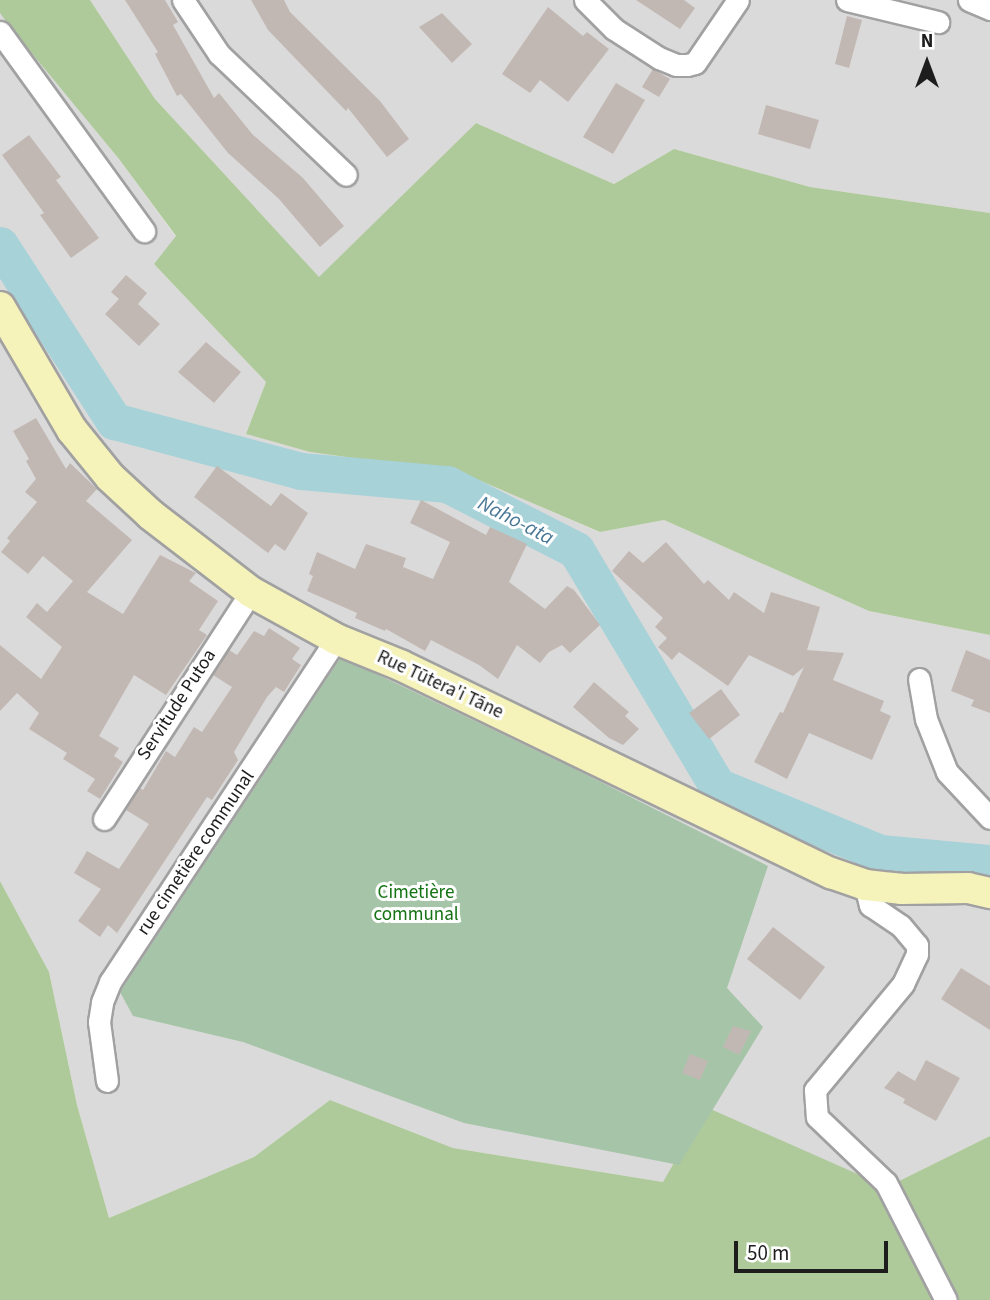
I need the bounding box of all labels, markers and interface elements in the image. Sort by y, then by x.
north arrow [892,28,962,98]
text: N [921,28,933,55]
water label: Naho-ata [474,490,558,550]
street label: Servitude Putoa [133,645,221,765]
street label: Rue Tūtera'i Tāne [373,646,507,724]
street label: rue cimetière communal [132,766,260,940]
park label: Cimetière communal [373,882,459,926]
scale bar [738,1226,892,1270]
text: 50 m [747,1238,789,1268]

